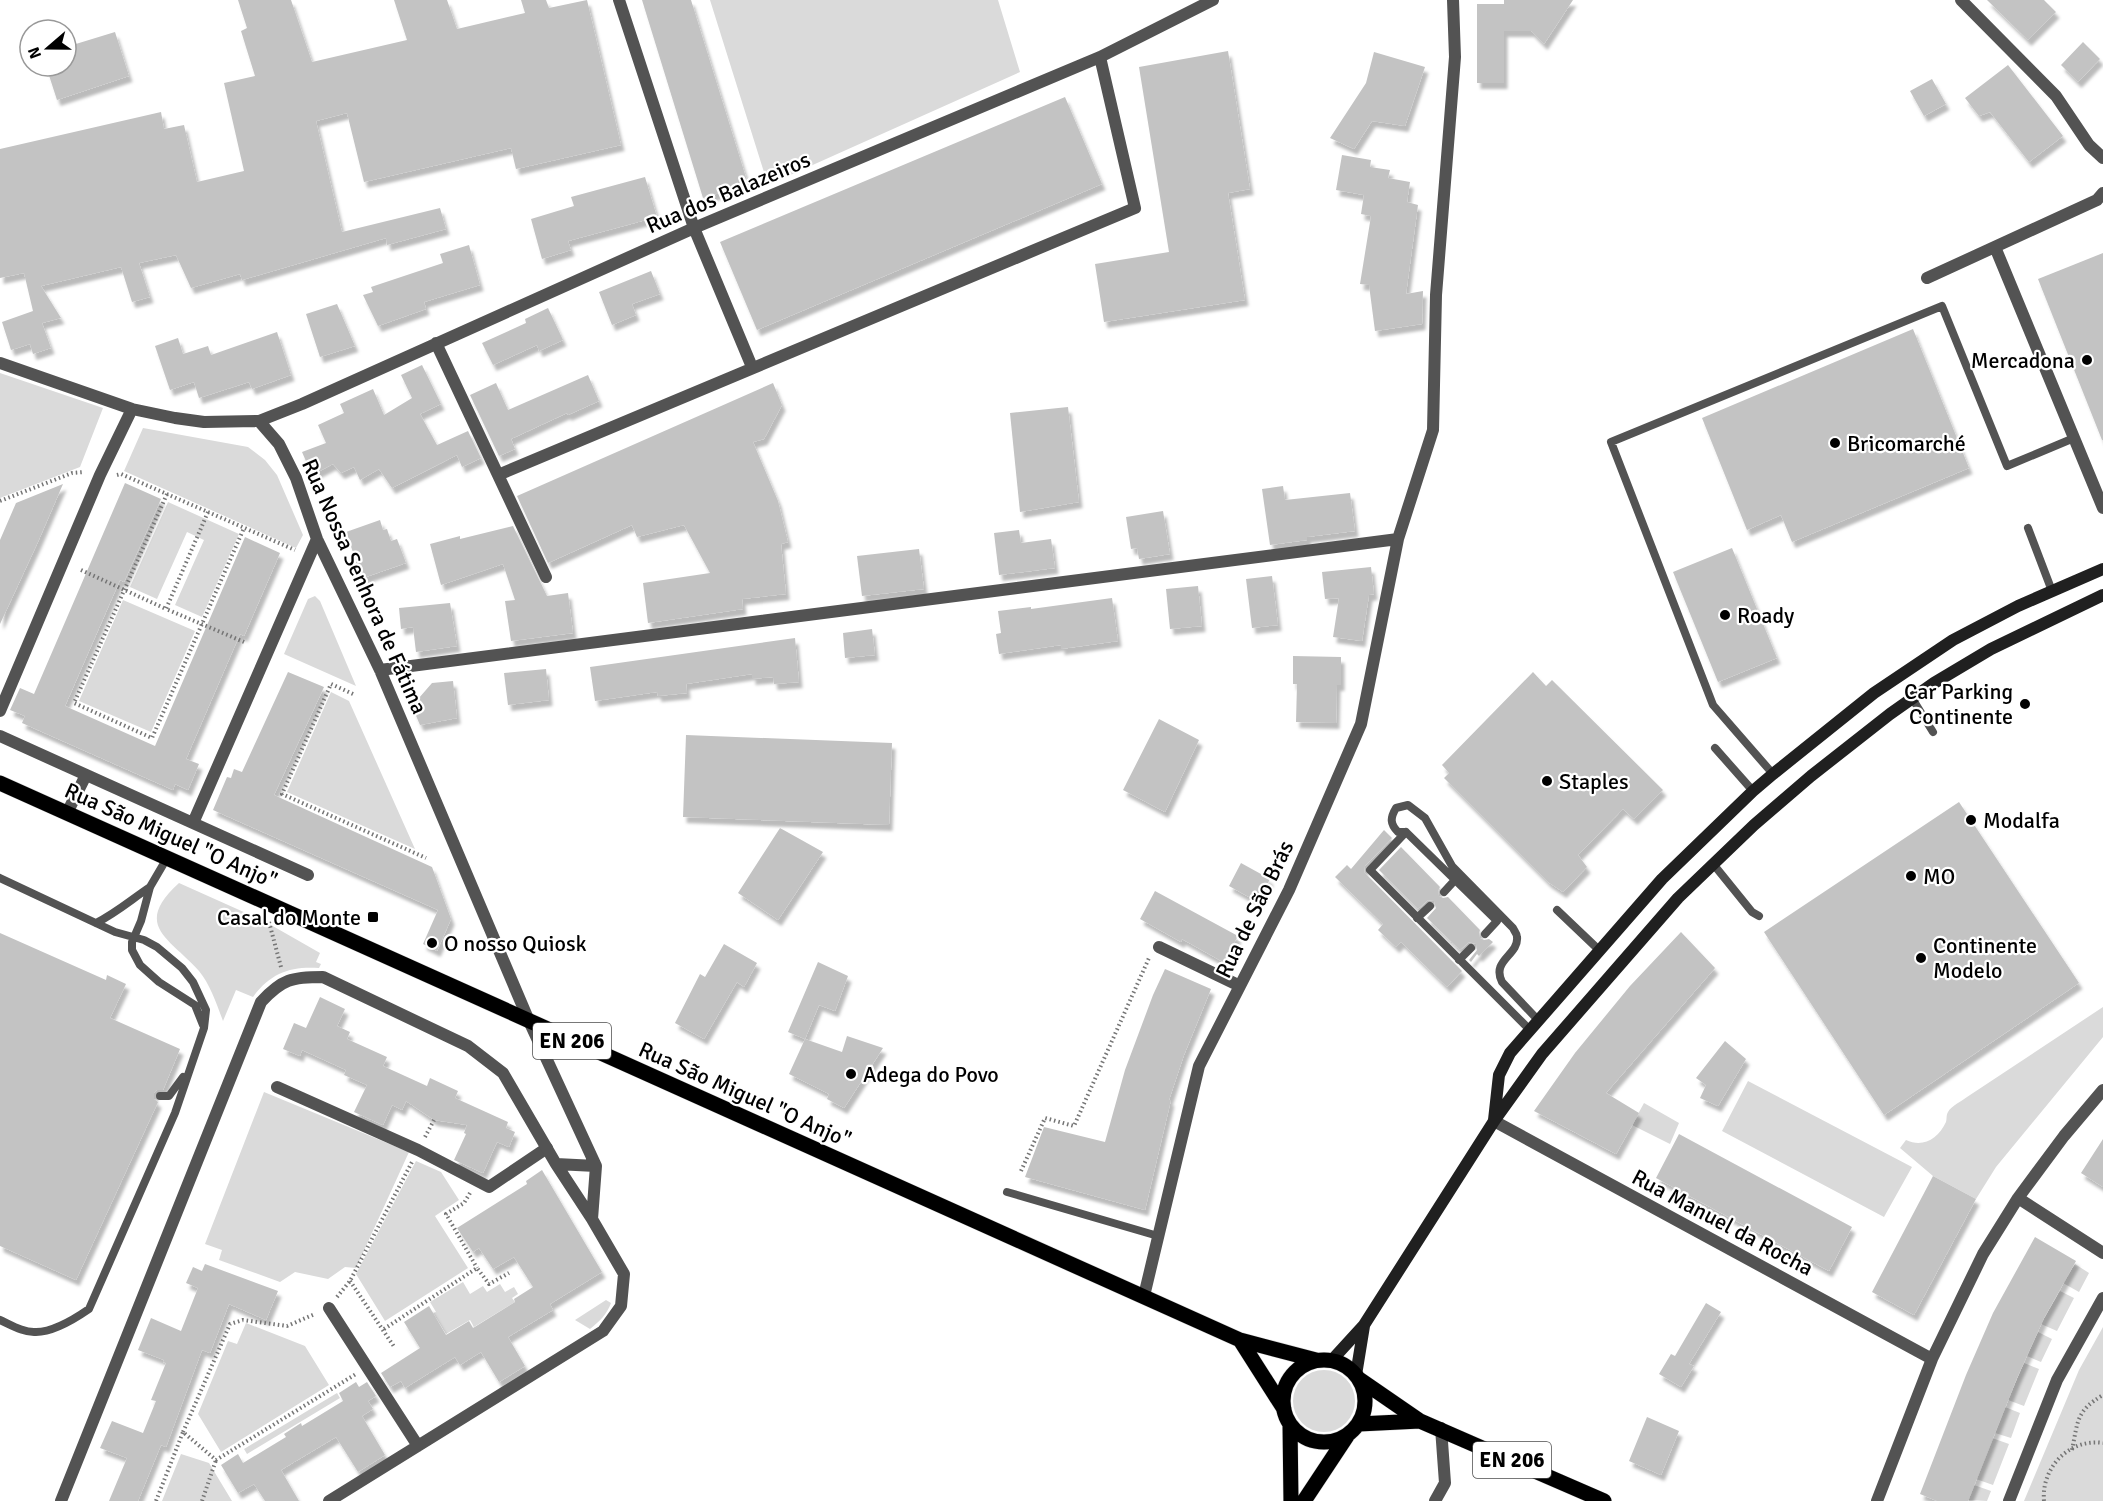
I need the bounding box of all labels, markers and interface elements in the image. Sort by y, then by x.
north arrow [18,18,78,78]
text: N [24,44,46,61]
street label: Rua dos Balazeiros [642,146,814,239]
place label: Mercadona [1971,347,2075,374]
marker: Mercadona [2080,353,2094,367]
place label: Bricomarché [1847,430,1966,457]
marker: Bricomarché [1828,436,1842,450]
street label: Rua Nossa Senhora de Fátima [296,454,433,718]
place label: Roady [1737,602,1795,629]
marker: Roady [1718,608,1732,622]
place label: Car Parking Continente [1904,678,2013,730]
marker: Car Parking Continente [2018,697,2032,711]
place label: Staples [1559,768,1629,795]
marker: Staples [1540,774,1554,788]
street label: Rua São Miguel "O Anjo" [61,777,281,894]
place label: Modalfa [1983,807,2060,834]
marker: Modalfa [1964,813,1978,827]
street label: Rua de São Brás [1210,836,1299,982]
place label: MO [1923,863,1955,890]
marker: MO [1904,869,1918,883]
place label: Casal do Monte [217,904,361,931]
marker: Casal do Monte [366,910,380,924]
place label: O nosso Quiosk [444,930,587,957]
place label: Continente Modelo [1933,932,2037,984]
marker: O nosso Quiosk [425,936,439,950]
marker: Continente Modelo [1914,951,1928,965]
road number: EN 206 [533,1023,611,1059]
street label: Rua São Miguel "O Anjo" [635,1036,855,1153]
place label: Adega do Povo [863,1061,999,1088]
marker: Adega do Povo [844,1067,858,1081]
street label: Rua Manuel da Rocha [1627,1163,1818,1282]
road number: EN 206 [1473,1442,1551,1478]

